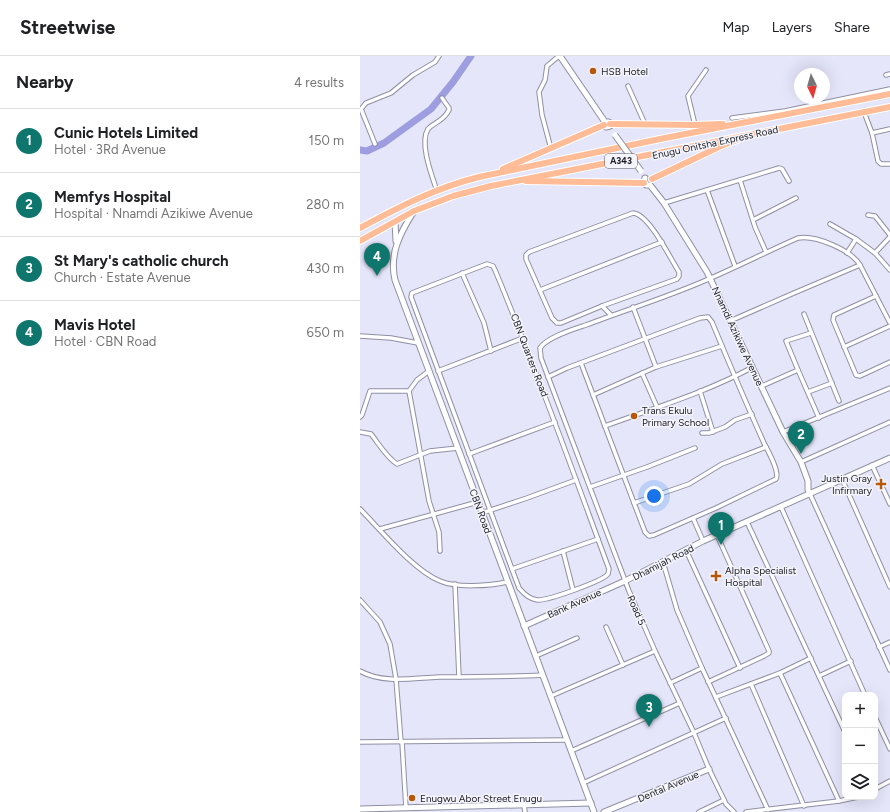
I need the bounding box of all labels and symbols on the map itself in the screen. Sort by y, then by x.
place label: HSB Hotel [601,65,648,78]
marker: HSB Hotel [588,66,598,76]
north arrow [794,68,830,104]
street label: Enugu Onitsha Express Road [651,123,779,162]
road number: A343 [605,154,637,168]
pin: 4 [364,243,390,276]
street label: Nnamdi Azikiwe Avenue [709,284,767,388]
street label: CBN Quarters Road [508,312,551,399]
place label: Trans Ekulu Primary School [642,404,709,429]
marker: Trans Ekulu Primary School [629,411,639,421]
pin: 2 [788,421,814,454]
place label: Justin Gray Infirmary [821,472,873,497]
marker: Justin Gray Infirmary [875,478,887,490]
your location [644,486,664,506]
street label: CBN Road [466,487,495,535]
pin: 1 [708,512,734,545]
street label: Dhamijah Road [630,541,696,584]
place label: Alpha Specialist Hospital [725,564,797,589]
marker: Alpha Specialist Hospital [710,570,722,582]
street label: Bank Avenue [545,586,604,621]
street label: Road 5 [624,593,649,627]
pin: 3 [636,694,662,727]
street label: Dental Avenue [636,768,701,805]
place label: Enugwu Abor Street Enugu [420,792,542,805]
marker: Enugwu Abor Street Enugu [407,793,417,803]

